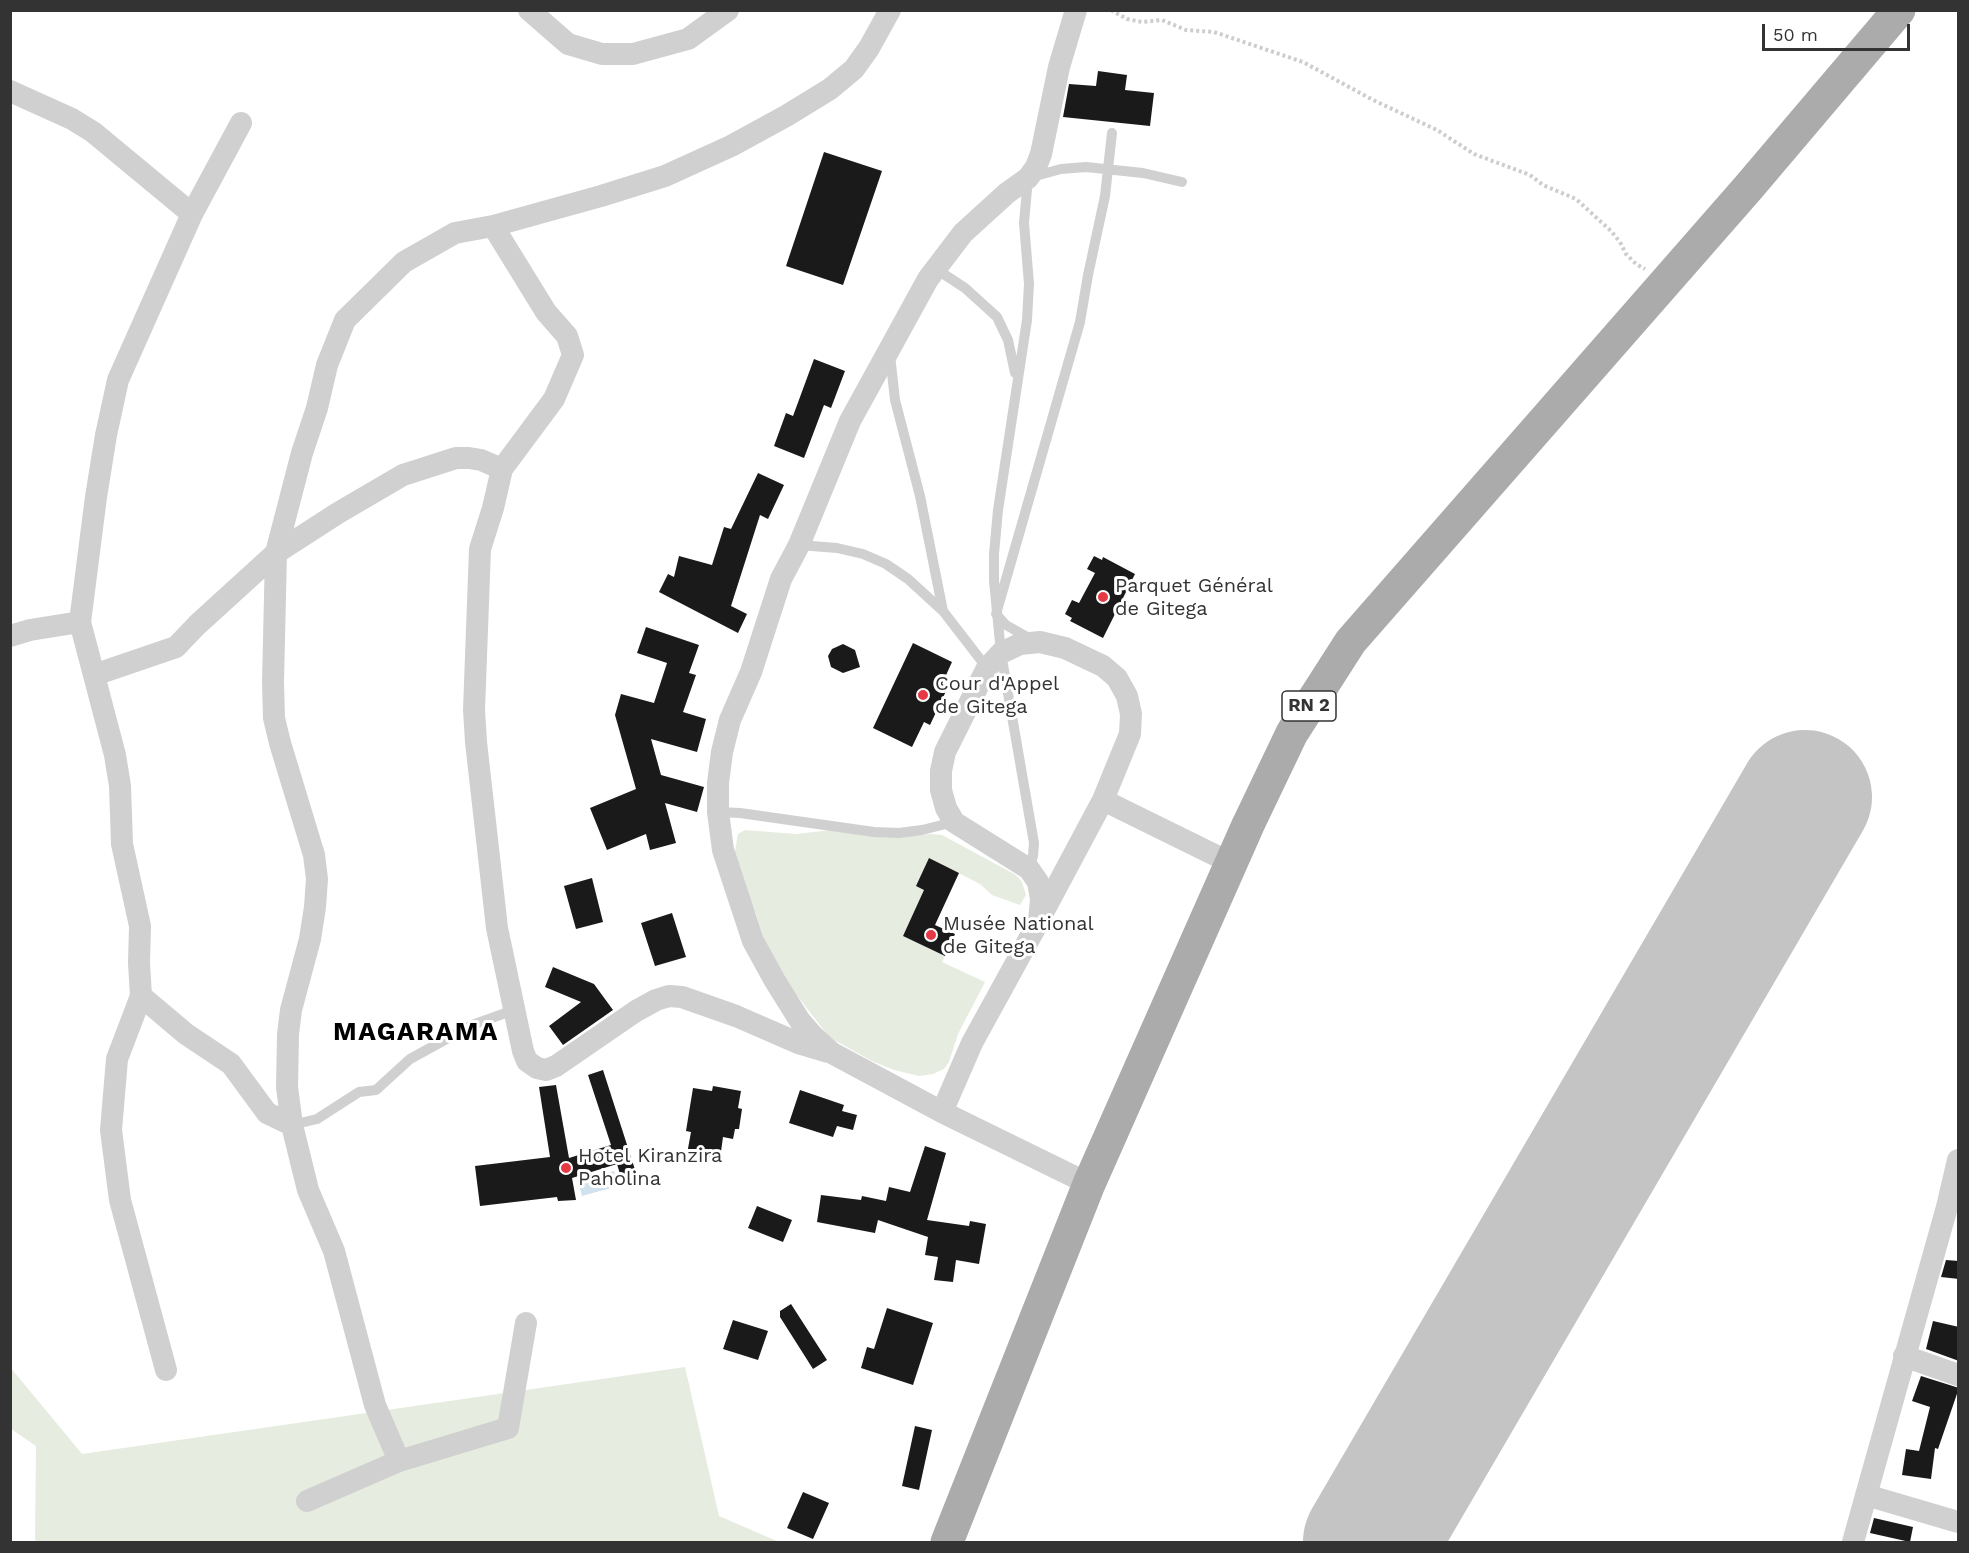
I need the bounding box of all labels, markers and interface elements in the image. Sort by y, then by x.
scale bar [1765,12,1914,50]
text: 50 m [1773,24,1818,45]
place label: Parquet Général de Gitega [1115,574,1273,621]
marker: Parquet Général de Gitega [1096,590,1110,604]
place label: Cour d'Appel de Gitega [935,672,1059,719]
marker: Cour d'Appel de Gitega [916,688,930,702]
road number: RN 2 [1282,691,1336,721]
place label: Musée National de Gitega [943,912,1094,959]
marker: Musée National de Gitega [924,928,938,942]
district label: MAGARAMA [333,1016,499,1048]
place label: Hotel Kiranzira Paholina [578,1144,722,1191]
marker: Hotel Kiranzira Paholina [559,1161,573,1175]

